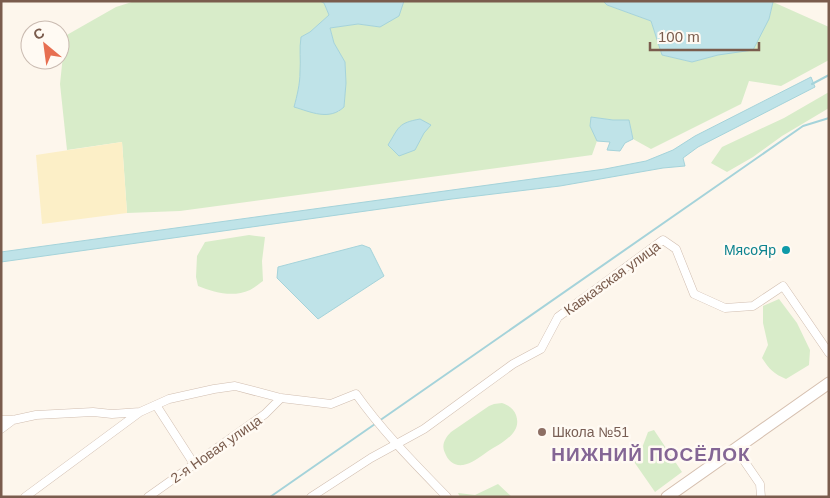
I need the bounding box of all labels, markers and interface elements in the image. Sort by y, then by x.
north arrow [20,20,70,70]
scale bar [650,20,759,52]
text: С [30,24,47,43]
text: 100 m [658,28,700,45]
street label: Кавказская улица [561,238,663,318]
place label: МясоЯр [724,242,776,258]
marker: МясоЯр [780,244,792,256]
street label: 2-я Новая улица [168,412,265,486]
place label: Школа №51 [552,424,629,440]
marker: Школа №51 [536,426,548,438]
district label: НИЖНИЙ ПОСЁЛОК [551,444,751,465]

